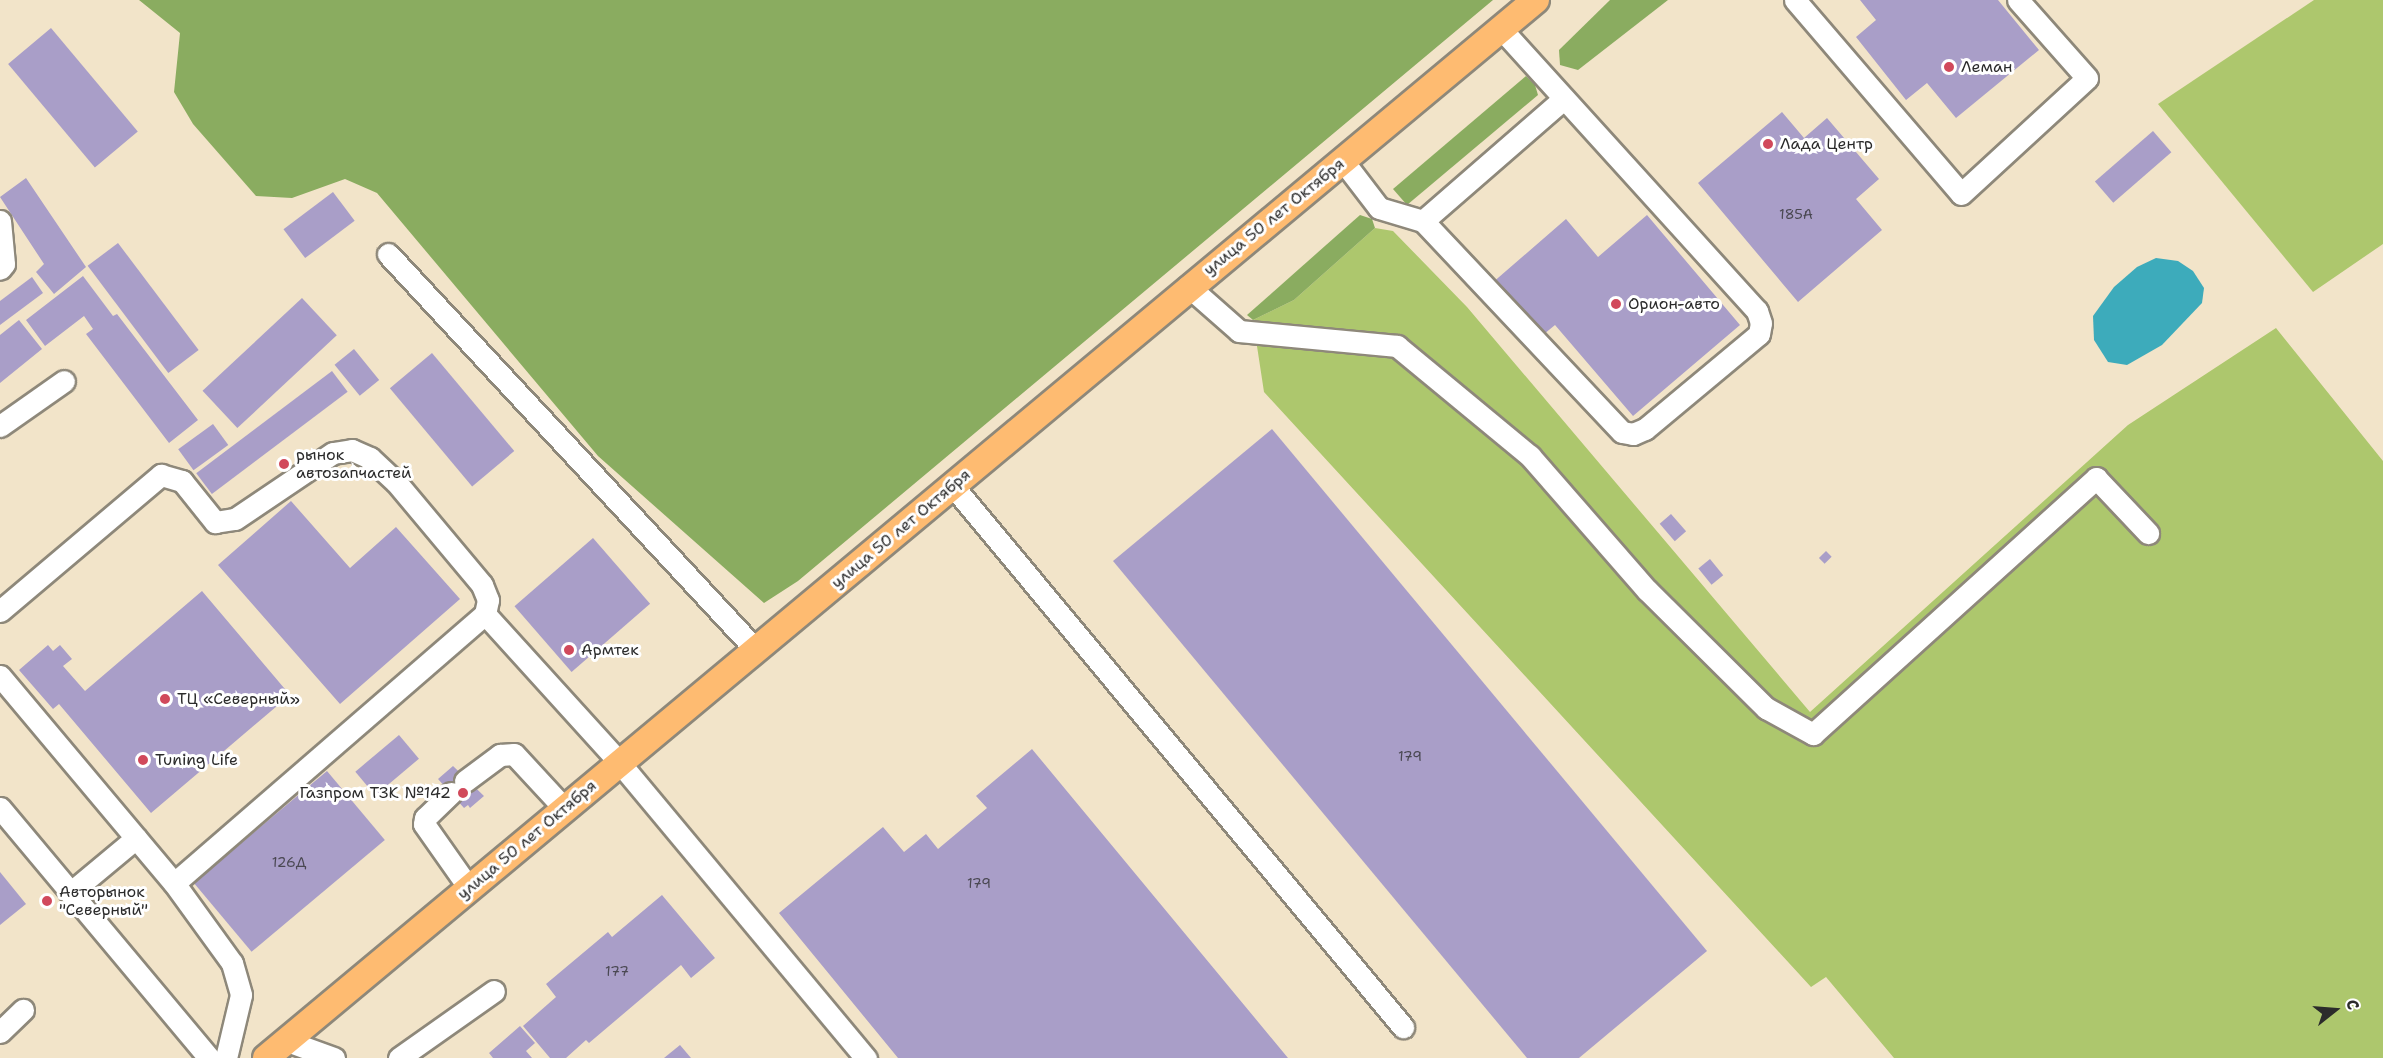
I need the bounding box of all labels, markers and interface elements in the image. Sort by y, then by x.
place label: Леман [1961,57,2012,77]
marker: Леман [1942,60,1956,74]
place label: Лада Центр [1780,134,1873,154]
marker: Лада Центр [1761,137,1775,151]
street label: улица 50 лет Октября [1200,154,1348,280]
house number: 185А [1779,206,1813,222]
place label: Орион-авто [1628,294,1720,314]
marker: Орион-авто [1609,297,1623,311]
place label: рынок автозапчастей [296,445,412,483]
marker: рынок автозапчастей [277,457,291,471]
street label: улица 50 лет Октября [828,465,974,593]
place label: Армтек [581,640,639,660]
marker: Армтек [562,643,576,657]
place label: ТЦ «Северный» [177,689,300,709]
marker: ТЦ «Северный» [158,692,172,706]
house number: 179 [1398,748,1422,764]
place label: Tuning Life [155,750,238,770]
marker: Tuning Life [136,753,150,767]
street label: улица 50 лет Октября [454,776,600,904]
place label: Газпром ТЗК №142 [300,783,451,803]
marker: Газпром ТЗК №142 [456,786,470,800]
house number: 126Д [272,854,306,870]
house number: 179 [967,875,991,891]
place label: Авторынок "Северный" [59,882,148,920]
marker: Авторынок "Северный" [40,894,54,908]
house number: 177 [605,963,629,979]
north arrow [2305,980,2365,1040]
text: С [2341,997,2364,1012]

